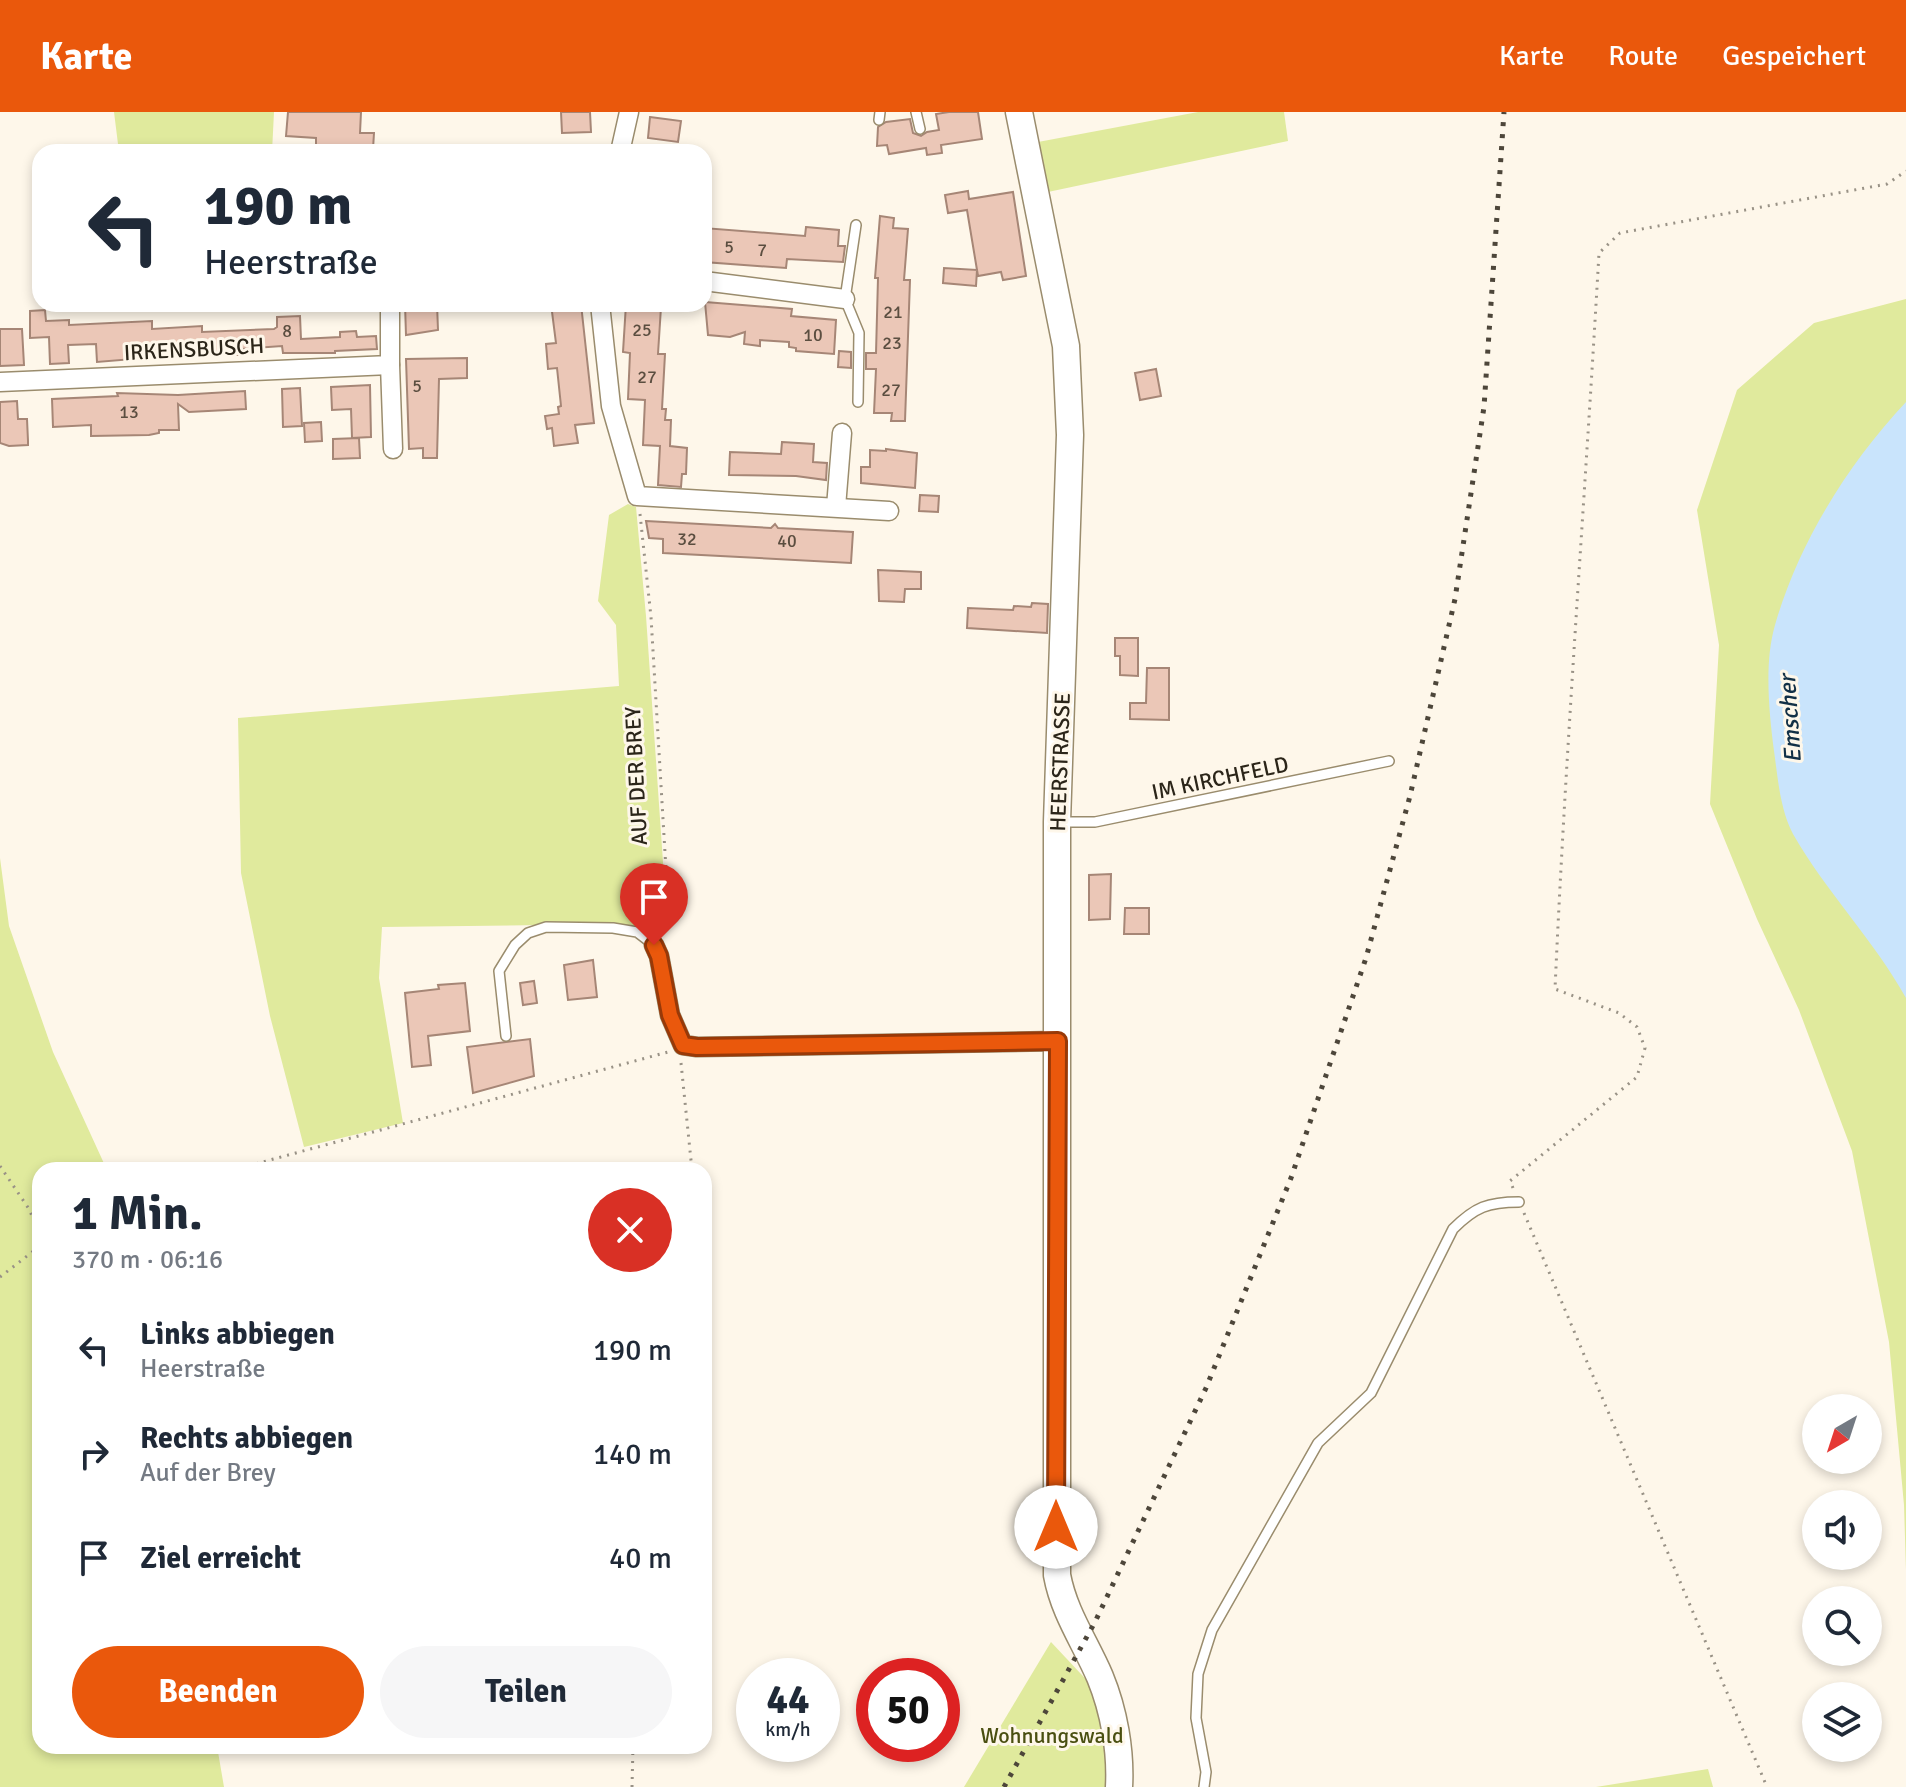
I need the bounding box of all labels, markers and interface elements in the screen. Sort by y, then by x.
text: Karte [40,33,132,80]
text: Karte [1499,39,1564,73]
text: Route [1608,39,1678,73]
text: Gespeichert [1722,39,1866,73]
text: 190 m [204,171,352,240]
icon: left [72,176,176,280]
house number: 5 [724,236,734,258]
house number: 7 [757,239,767,261]
text: Heerstraße [204,240,378,285]
house number: 21 [883,301,903,323]
house number: 25 [632,319,652,341]
house number: 8 [282,320,292,342]
house number: 10 [803,324,823,346]
street label: IRKENSBUSCH [123,332,265,366]
house number: 23 [882,332,902,354]
house number: 27 [637,366,657,388]
house number: 5 [412,375,422,397]
house number: 27 [881,379,901,401]
house number: 13 [119,401,139,423]
house number: 32 [677,528,697,550]
house number: 40 [777,530,797,552]
water label: Emscher [1772,671,1808,764]
street label: HEERSTRASSE [1044,692,1076,832]
street label: AUF DER BREY [619,706,653,846]
street label: IM KIRCHFELD [1149,750,1291,806]
pin [620,863,688,945]
icon: arrive [632,875,676,919]
text: 1 Min. [72,1184,203,1243]
button: close [588,1188,672,1272]
text: 370 m · 06:16 [72,1244,223,1276]
text: Links abbiegen [140,1316,335,1353]
icon: left [72,1328,116,1372]
text: 190 m [593,1332,672,1369]
text: Heerstraße [140,1353,265,1385]
north arrow [1802,1394,1882,1474]
map controls [1802,1394,1882,1762]
text: Rechts abbiegen [140,1420,353,1457]
icon: right [72,1432,116,1476]
text: 140 m [593,1436,672,1473]
text: Auf der Brey [140,1457,276,1489]
position arrow [1014,1485,1098,1569]
button: sound [1802,1490,1882,1570]
icon: arrive [72,1536,116,1580]
text: Ziel erreicht [140,1540,301,1577]
text: 40 m [609,1540,672,1577]
button: search [1802,1586,1882,1666]
button: Beenden [72,1646,364,1738]
button: Teilen [380,1646,672,1738]
speed limit sign: 50 [856,1658,960,1762]
text: 44 [766,1675,810,1725]
button: layers [1802,1682,1882,1762]
text: km/h [765,1717,811,1742]
park label: Wohnungswald [980,1722,1124,1749]

